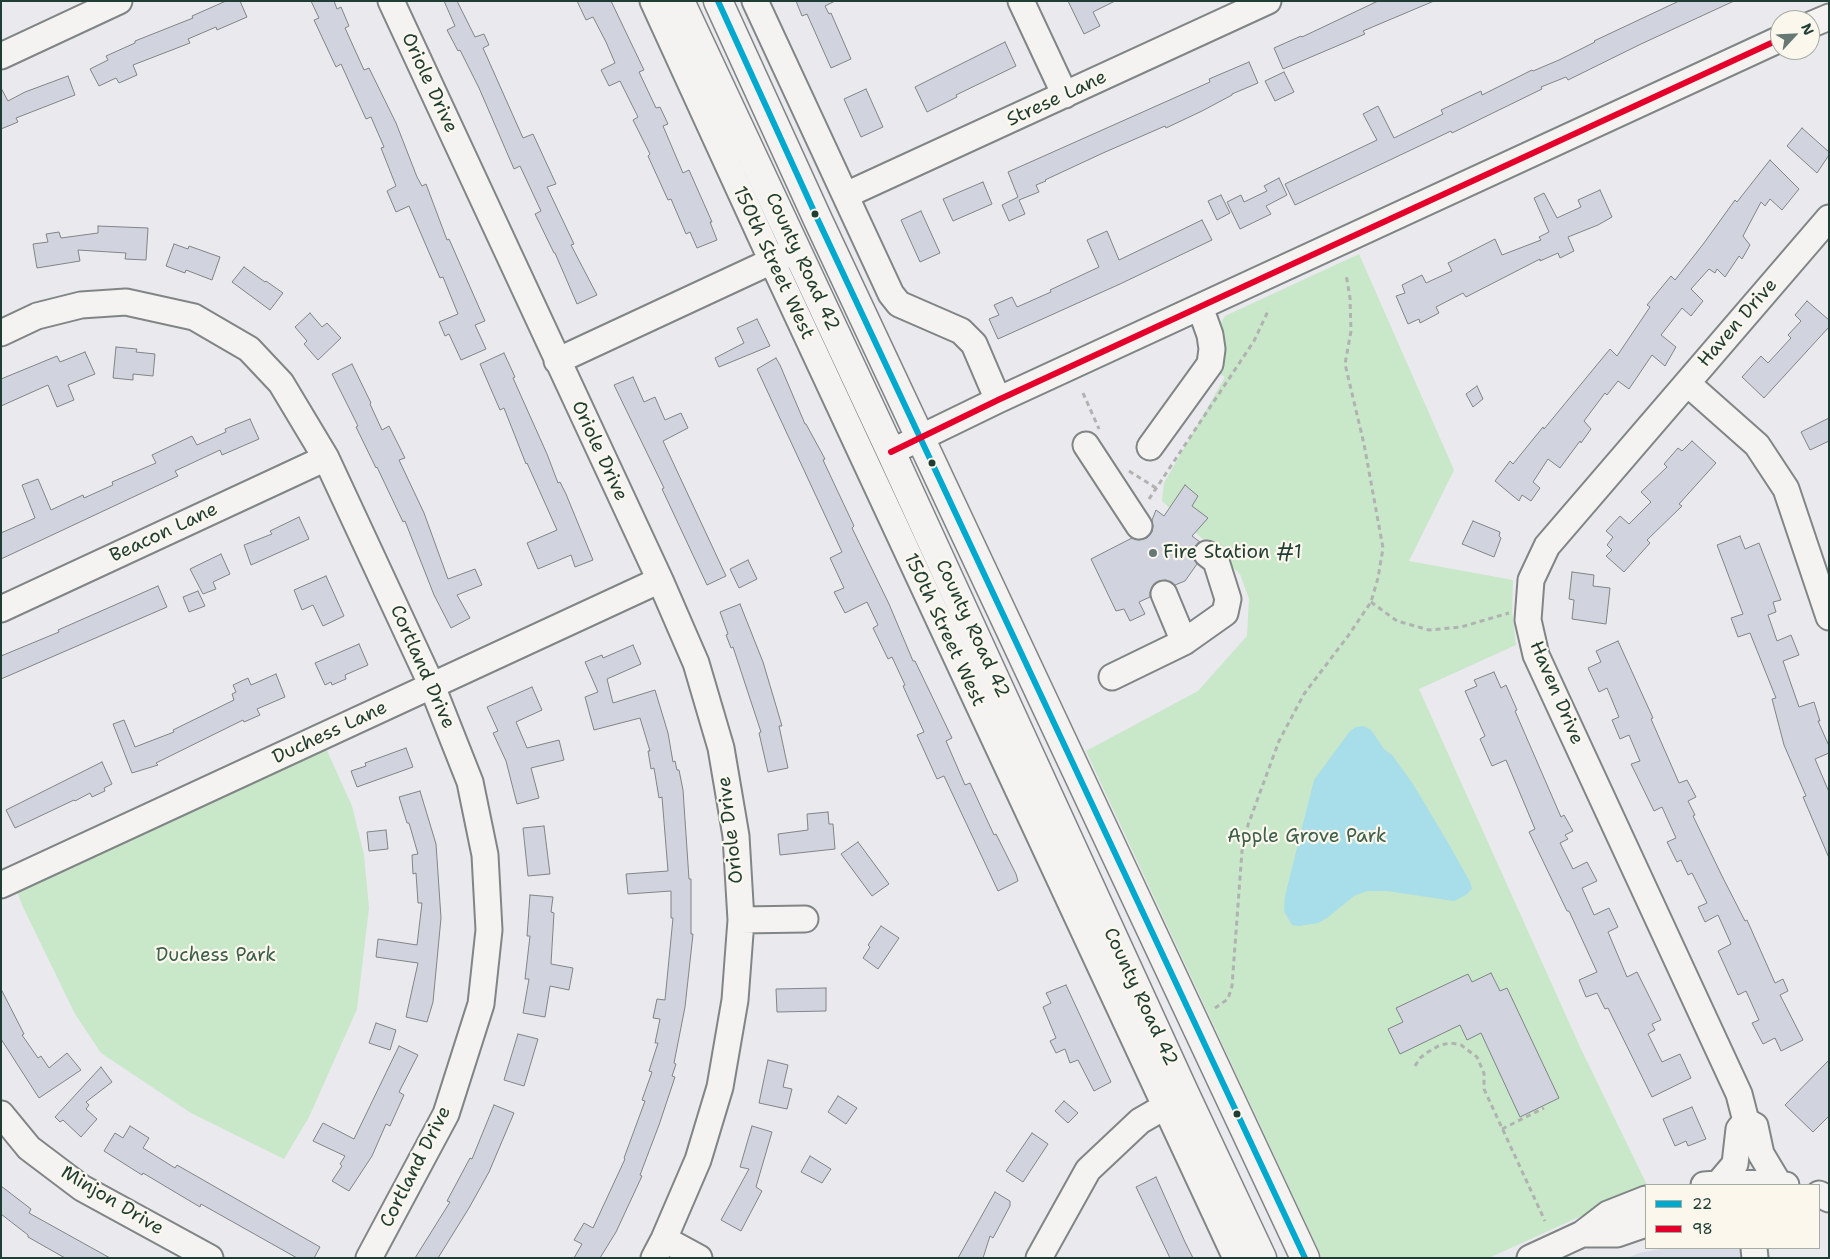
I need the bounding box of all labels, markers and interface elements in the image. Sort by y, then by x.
north arrow [1770,10,1820,60]
text: N [1797,20,1818,38]
street label: Oriole Drive [396,29,462,137]
street label: Strese Lane [1003,66,1111,132]
street label: 150th Street West [728,183,818,343]
street label: County Road 42 [760,189,844,335]
unlabelled marker [810,209,820,219]
street label: Haven Drive [1693,274,1783,372]
street label: Oriole Drive [566,397,632,505]
unlabelled marker [927,458,937,468]
street label: Beacon Lane [106,498,222,568]
place label: Fire Station #1 [1163,542,1302,564]
marker: Fire Station #1 [1147,547,1159,559]
street label: 150th Street West [899,550,989,710]
street label: County Road 42 [930,556,1014,702]
street label: Cortland Drive [385,602,459,732]
street label: Haven Drive [1524,638,1588,748]
street label: Duchess Lane [269,696,391,770]
street label: Oriole Drive [713,775,749,885]
park label: Apple Grove Park [1227,826,1387,848]
street label: County Road 42 [1098,924,1182,1070]
park label: Duchess Park [156,945,276,967]
street label: Cortland Drive [376,1102,456,1232]
unlabelled marker [1232,1109,1242,1119]
street label: Minjon Drive [56,1161,168,1241]
legend [1645,1184,1820,1249]
text: 22 [1692,1194,1712,1214]
text: 98 [1692,1219,1713,1239]

